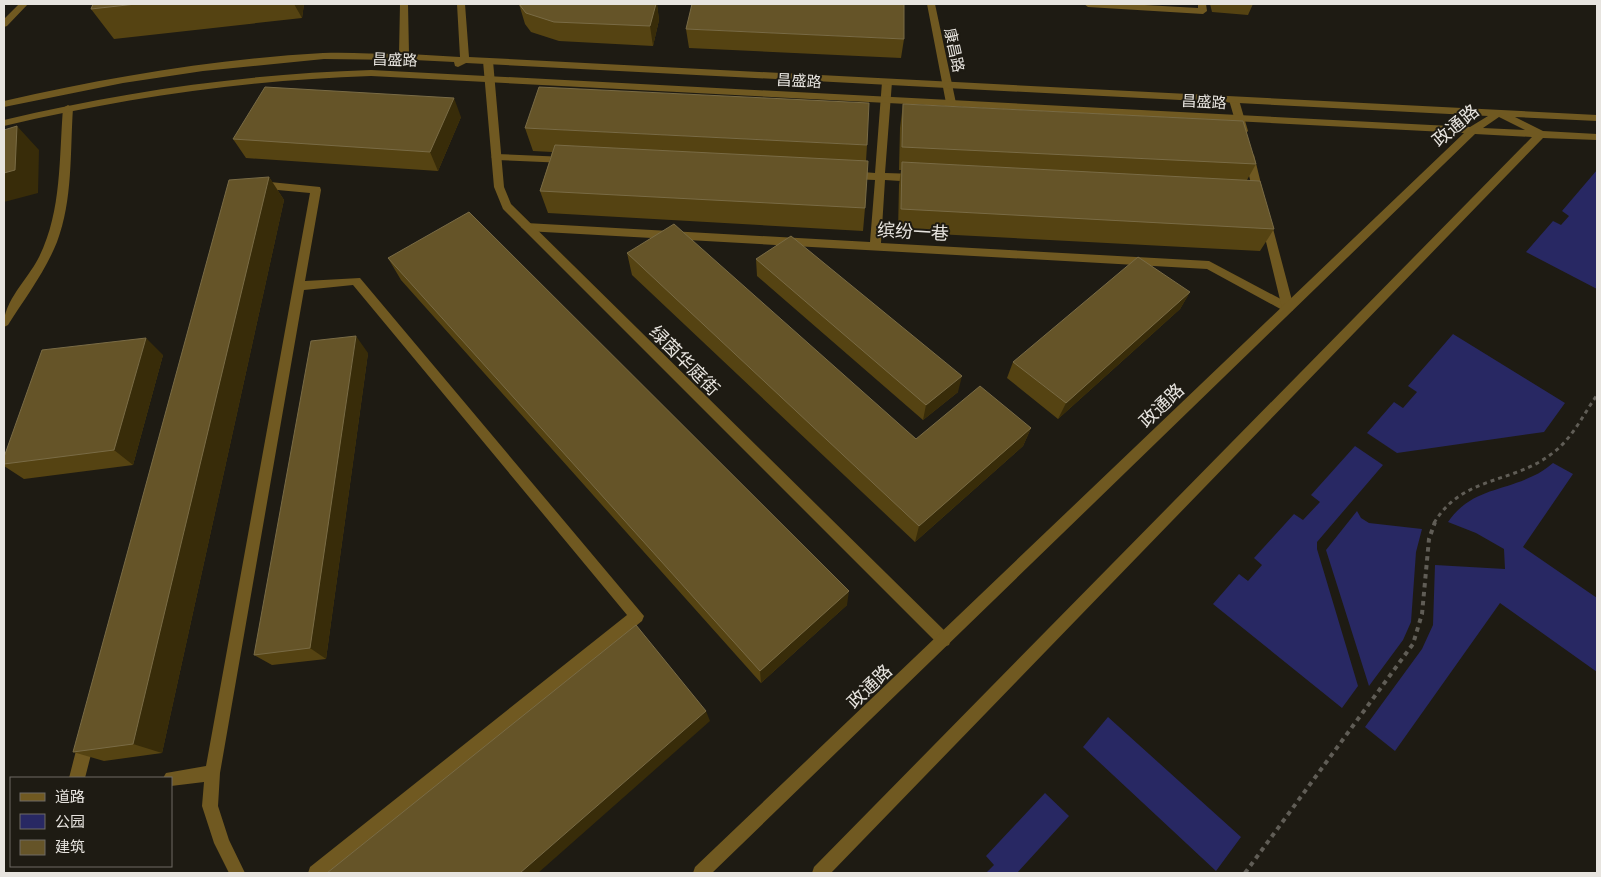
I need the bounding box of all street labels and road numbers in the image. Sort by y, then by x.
street label: 康昌路 [942,26,968,74]
street label: 昌盛路 [372,49,418,69]
street label: 昌盛路 [776,70,822,90]
street label: 昌盛路 [1181,91,1227,111]
street label: 政通路 [1427,99,1483,151]
street label: 缤纷一巷 [876,218,950,244]
street label: 绿茵华庭街 [645,320,725,400]
street label: 政通路 [1134,378,1188,432]
street label: 政通路 [842,659,896,713]

